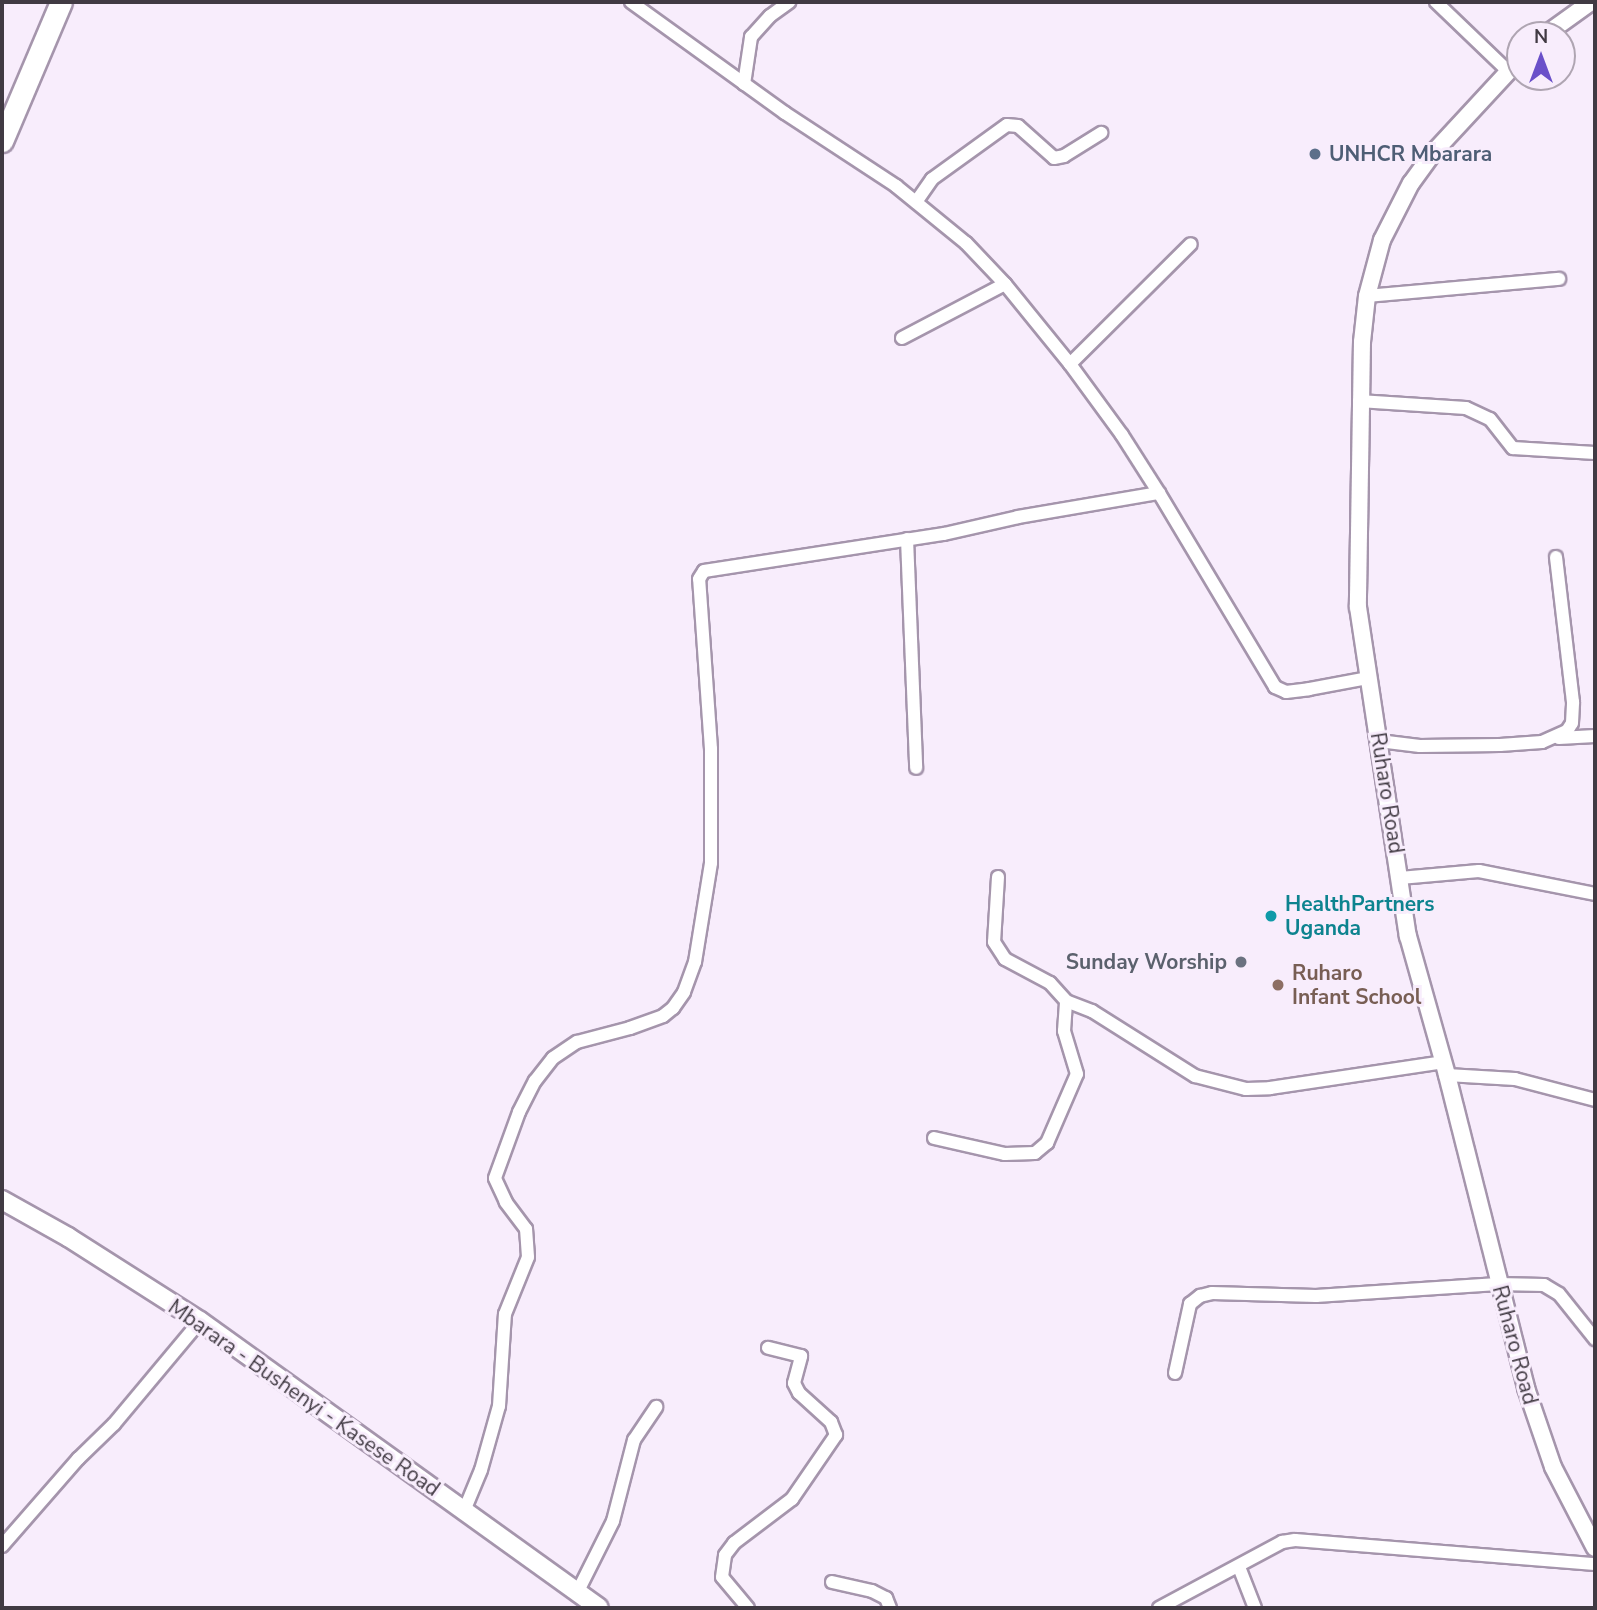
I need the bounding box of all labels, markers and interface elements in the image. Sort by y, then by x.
north arrow [1506,21,1576,91]
text: N [1534,24,1548,50]
place label: UNHCR Mbarara [1329,141,1492,167]
marker: UNHCR Mbarara [1307,146,1323,162]
street label: Ruharo Road [1365,731,1409,855]
place label: HealthPartners Uganda [1285,891,1434,941]
marker: HealthPartners Uganda [1263,908,1279,924]
place label: Sunday Worship [1066,949,1227,975]
marker: Sunday Worship [1233,954,1249,970]
place label: Ruharo Infant School [1292,960,1422,1010]
marker: Ruharo Infant School [1270,977,1286,993]
street label: Ruharo Road [1487,1283,1543,1407]
street label: Mbarara - Bushenyi - Kasese Road [163,1294,445,1502]

